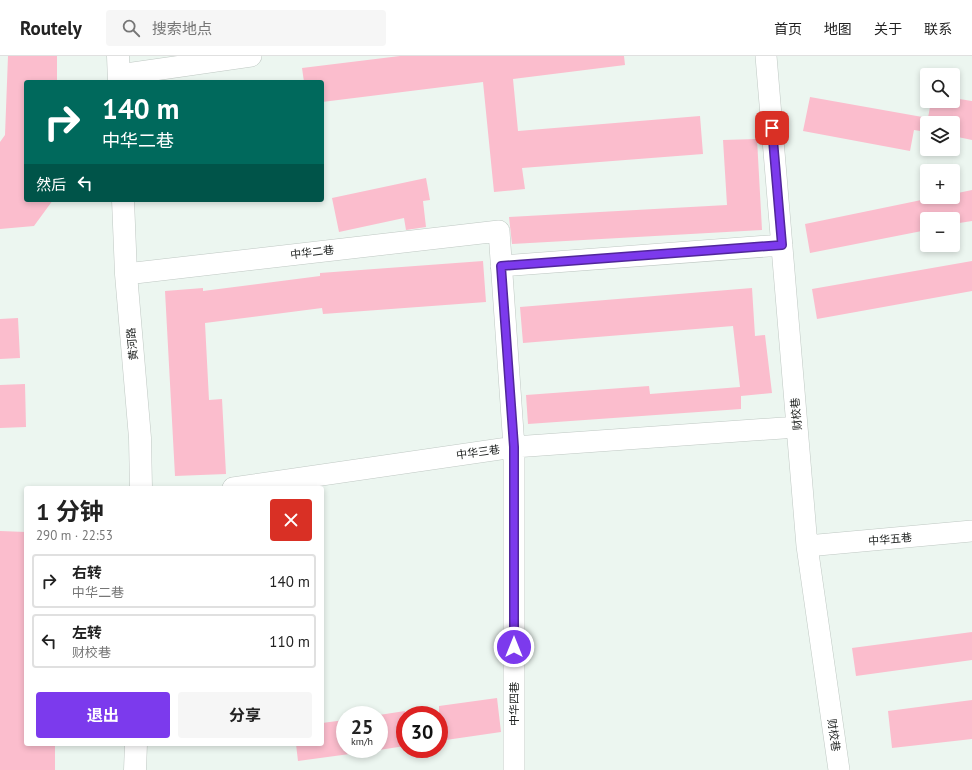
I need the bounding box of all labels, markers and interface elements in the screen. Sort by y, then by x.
search box [106,10,386,46]
text: Routely [20,16,82,40]
icon: search [120,17,142,39]
text: 搜索地点 [152,19,212,38]
text: 首页 [774,20,802,38]
text: 地图 [824,20,852,38]
text: 关于 [874,20,902,38]
text: 联系 [924,20,952,38]
map controls [920,68,960,252]
button: search [920,68,960,108]
text: 140 m [102,90,179,127]
icon: right [36,96,88,148]
pin [755,111,789,145]
button: layers [920,116,960,156]
icon: arrive [761,117,783,139]
text: 中华二巷 [102,129,174,152]
button: + [920,164,960,204]
icon: left [74,172,96,194]
text: 然后 [36,175,66,194]
button: − [920,212,960,252]
street label: 中华二巷 [289,242,335,262]
street label: 黄河路 [124,327,140,361]
street label: 财校巷 [788,397,804,431]
street label: 中华三巷 [455,442,501,462]
text: 1 分钟 [36,496,104,527]
button: close [270,499,312,541]
text: 290 m · 22:53 [36,527,113,544]
street label: 中华五巷 [867,530,913,548]
text: 右转 [72,563,102,582]
icon: right [38,570,60,592]
text: 140 m [269,572,310,591]
text: 中华二巷 [72,584,124,601]
text: 左转 [72,623,102,642]
position arrow [493,626,535,668]
icon: left [38,630,60,652]
text: 110 m [269,632,310,651]
text: 财校巷 [72,644,111,661]
street label: 中华四巷 [507,682,521,726]
button: 退出 [36,692,170,738]
button: 分享 [178,692,312,738]
speed limit sign: 30 [396,706,448,758]
text: 25 [351,714,373,740]
street label: 财校巷 [825,718,843,752]
text: km/h [351,735,373,748]

